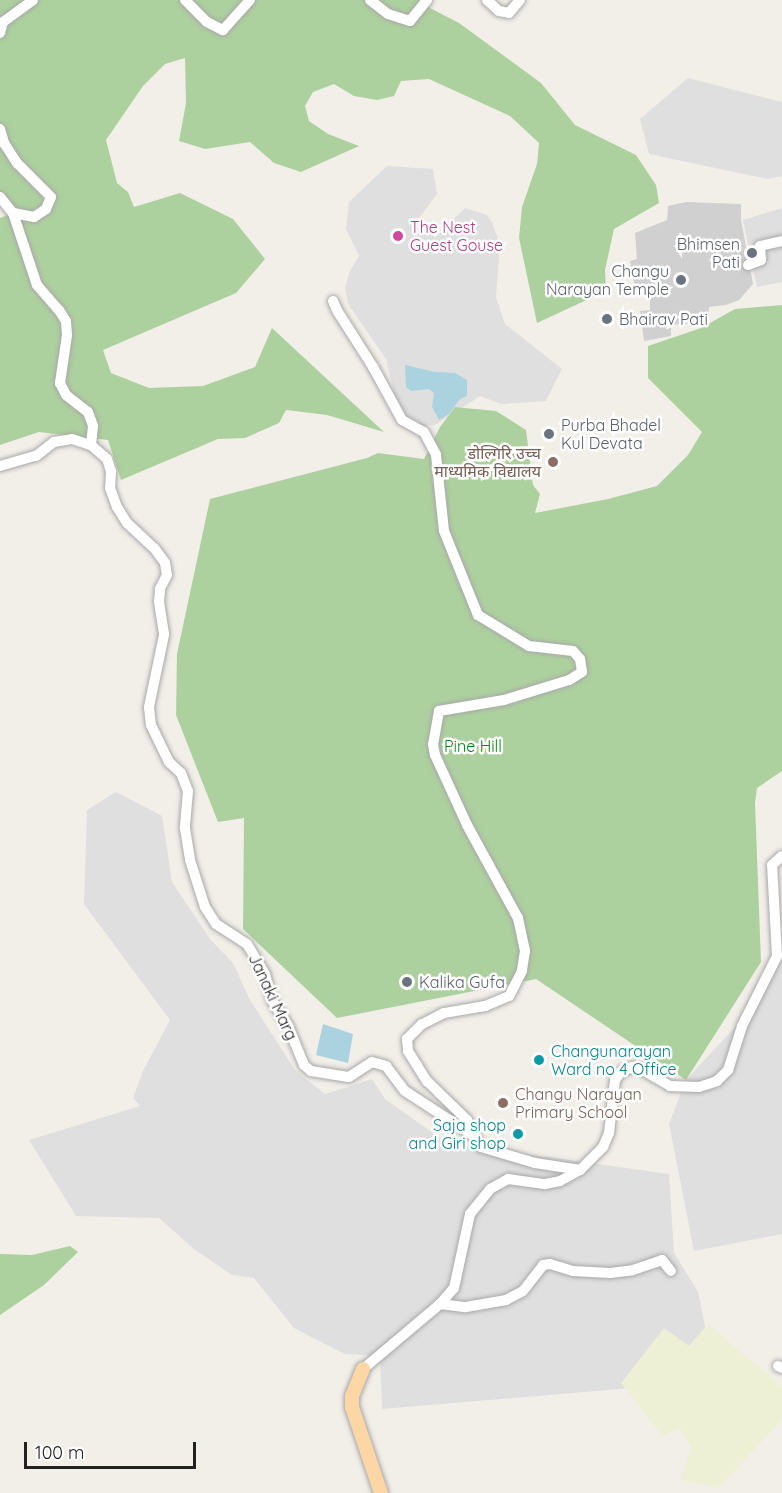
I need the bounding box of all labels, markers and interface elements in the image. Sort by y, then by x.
place label: The Nest Guest Gouse [410,217,503,255]
marker: The Nest Guest Gouse [391,229,405,243]
place label: Bhimsen Pati [677,234,740,272]
marker: Bhimsen Pati [745,246,759,260]
place label: Changu Narayan Temple [546,261,669,299]
marker: Changu Narayan Temple [674,273,688,287]
place label: Bhairav Pati [619,309,708,329]
marker: Bhairav Pati [600,312,614,326]
place label: Purba Bhadel Kul Devata [561,415,661,453]
marker: Purba Bhadel Kul Devata [542,427,556,441]
place label: डोल्गिरि उच्च माध्यमिक विद्यालय [434,443,541,481]
marker: डोल्गिरि उच्च माध्यमिक विद्यालय [546,455,560,469]
park label: Pine Hill [444,736,502,756]
street label: Janaki Marg [245,951,301,1043]
place label: Kalika Gufa [419,972,505,992]
marker: Kalika Gufa [400,975,414,989]
place label: Changunarayan Ward no 4 Office [551,1041,676,1079]
marker: Changunarayan Ward no 4 Office [532,1053,546,1067]
place label: Changu Narayan Primary School [515,1084,642,1122]
marker: Changu Narayan Primary School [496,1096,510,1110]
place label: Saja shop and Giri shop [409,1115,506,1153]
marker: Saja shop and Giri shop [511,1127,525,1141]
scale bar [27,1430,200,1468]
text: 100 m [35,1441,84,1464]

